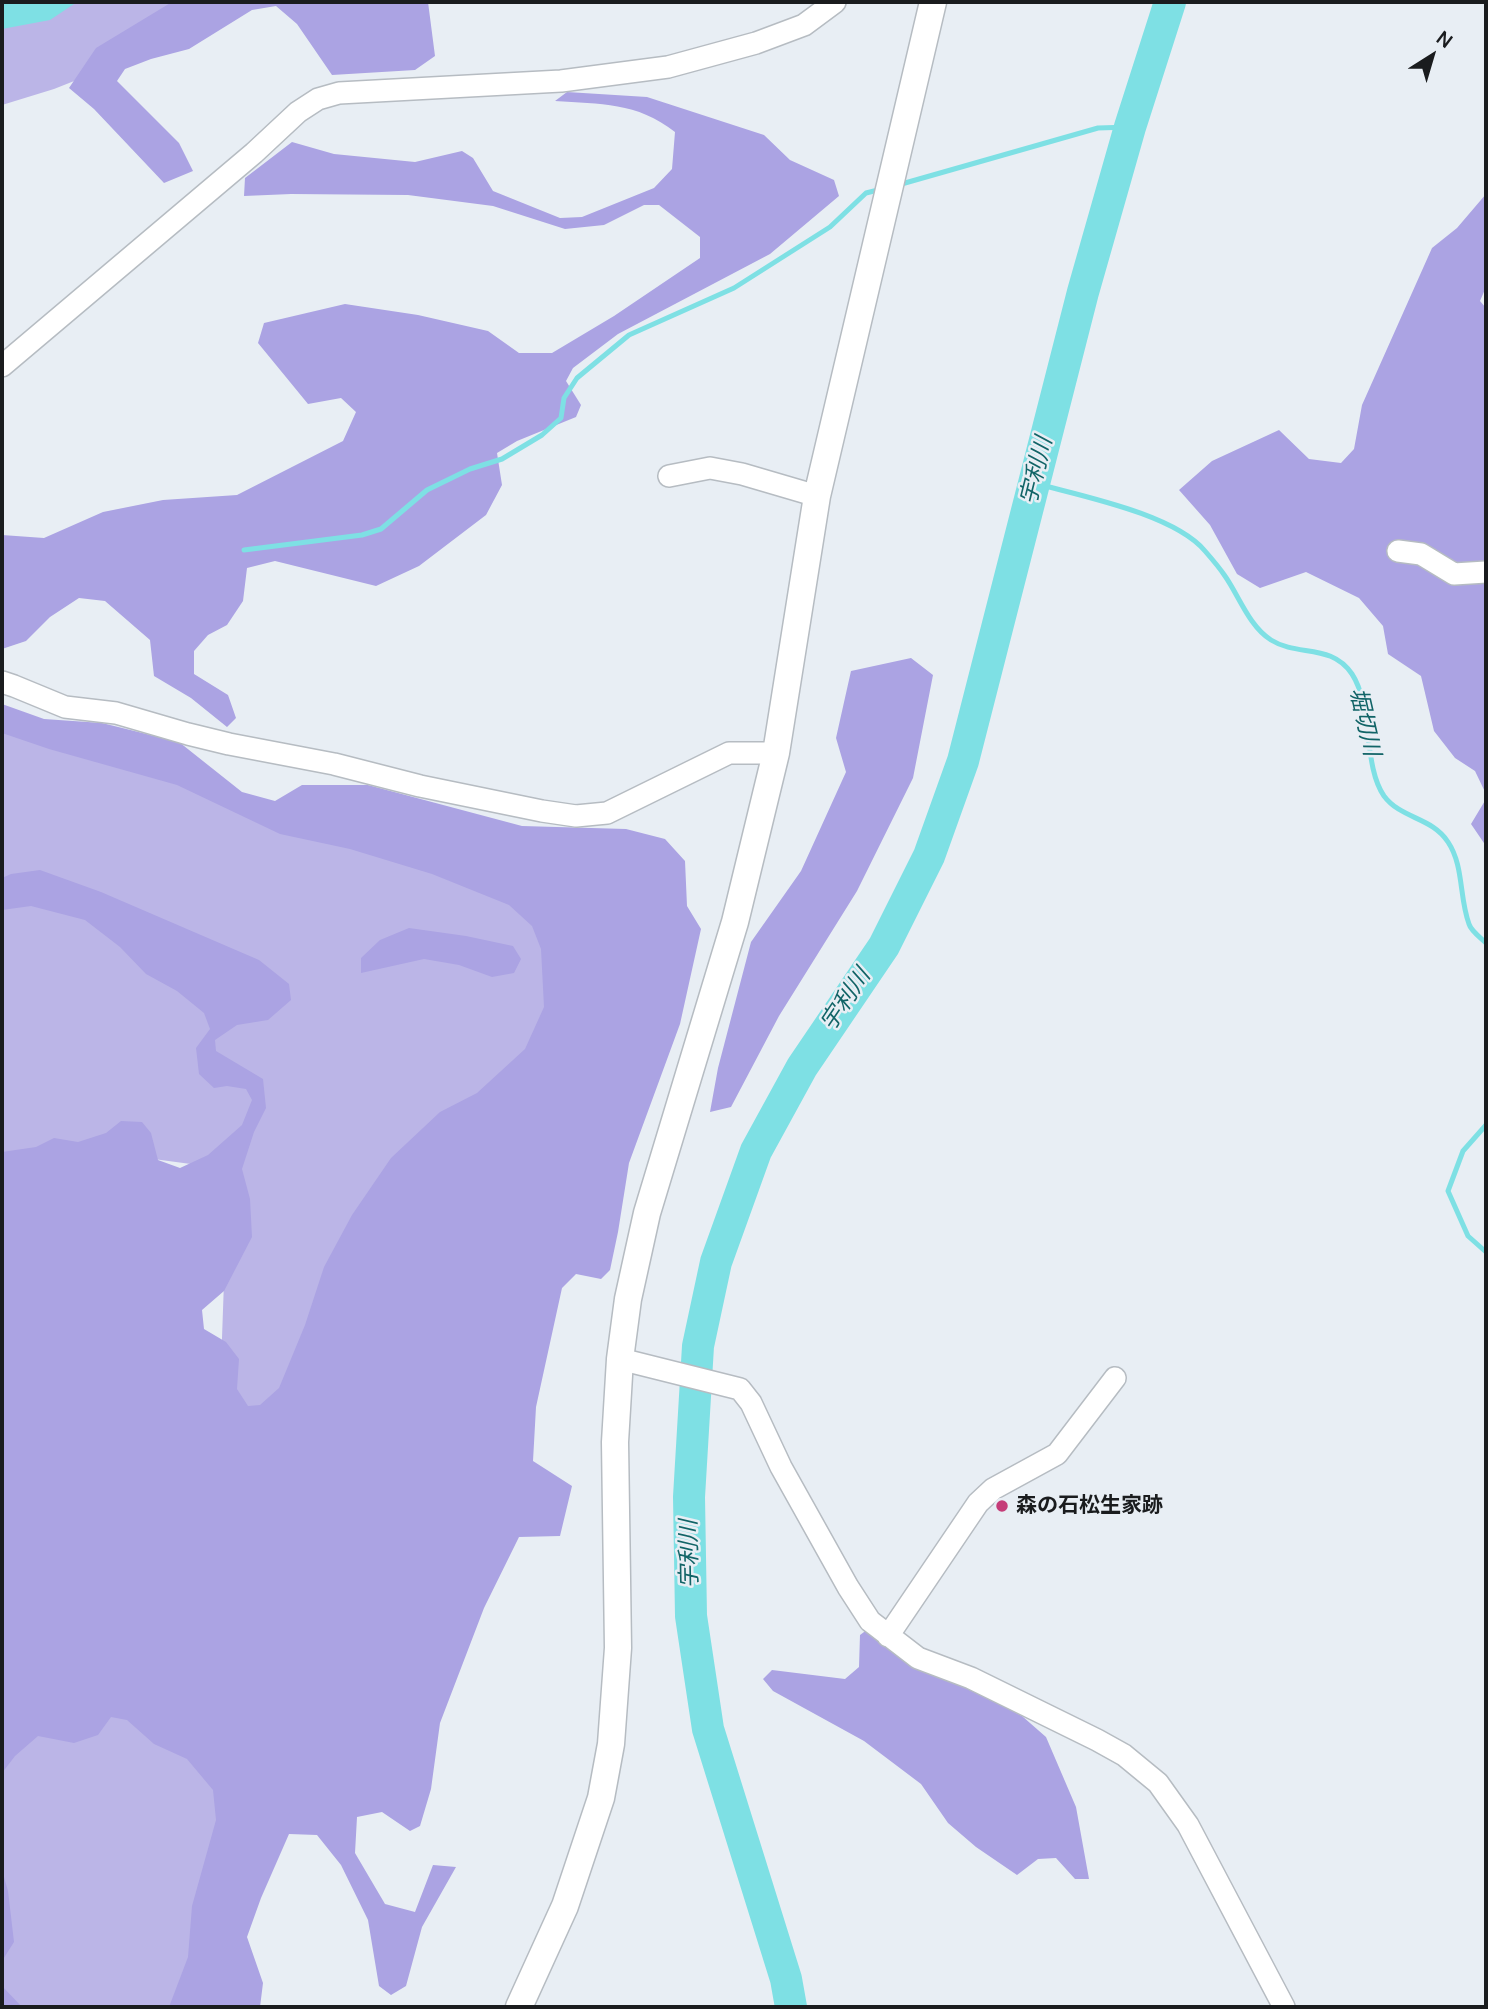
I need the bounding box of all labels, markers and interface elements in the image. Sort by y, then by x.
north arrow [1397,21,1467,91]
text: N [1431,25,1458,54]
water label: 宇利川 [1015,434,1059,508]
water label: 堀切川 [1343,685,1385,759]
water label: 宇利川 [815,964,877,1036]
place label: 森の石松生家跡 [1016,1493,1163,1519]
marker: 森の石松生家跡 [994,1498,1010,1514]
water label: 宇利川 [676,1519,704,1589]

